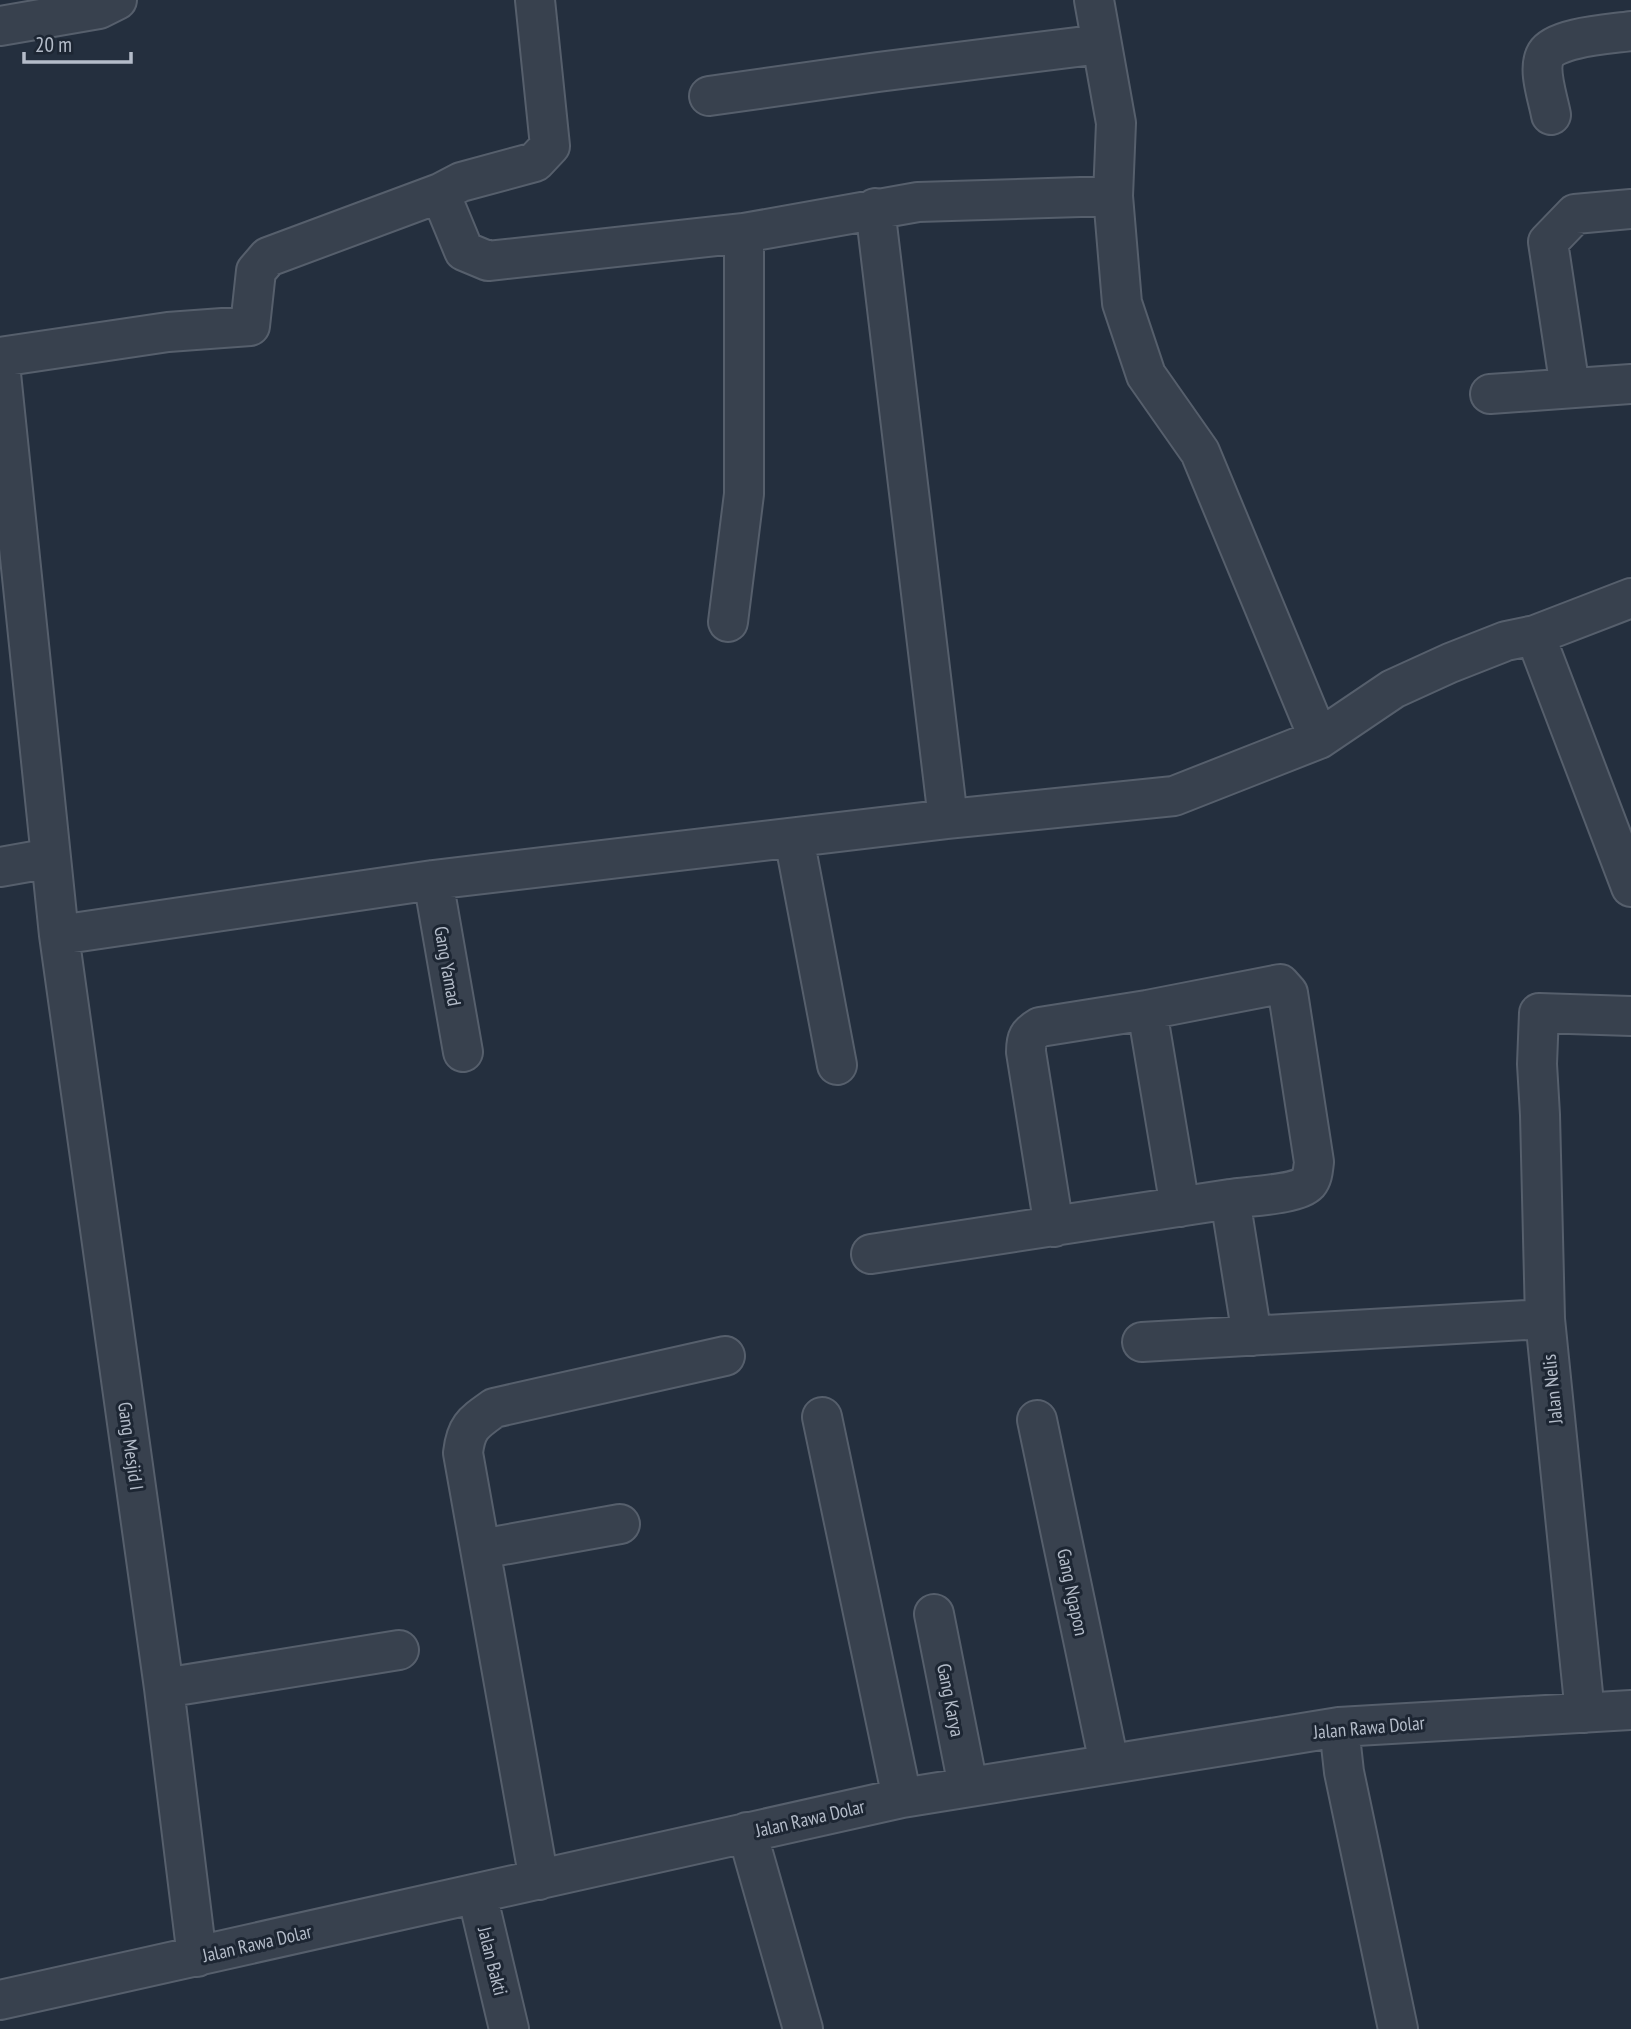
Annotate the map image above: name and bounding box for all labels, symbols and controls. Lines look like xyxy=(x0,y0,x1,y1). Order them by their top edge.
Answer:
scale bar xyxy=(24,21,131,65)
text: 20 m xyxy=(35,31,72,58)
street label: Gang Yamad xyxy=(429,924,467,1008)
street label: Jalan Nelis xyxy=(1536,1353,1568,1426)
street label: Gang Mesjid I xyxy=(113,1400,149,1492)
street label: Gang Ngapon xyxy=(1052,1546,1094,1638)
street label: Gang Karya xyxy=(932,1661,970,1739)
street label: Jalan Rawa Dolar xyxy=(1311,1710,1426,1744)
street label: Jalan Rawa Dolar xyxy=(752,1794,868,1842)
street label: Jalan Rawa Dolar xyxy=(199,1919,315,1967)
street label: Jalan Bakti xyxy=(473,1923,513,1998)

